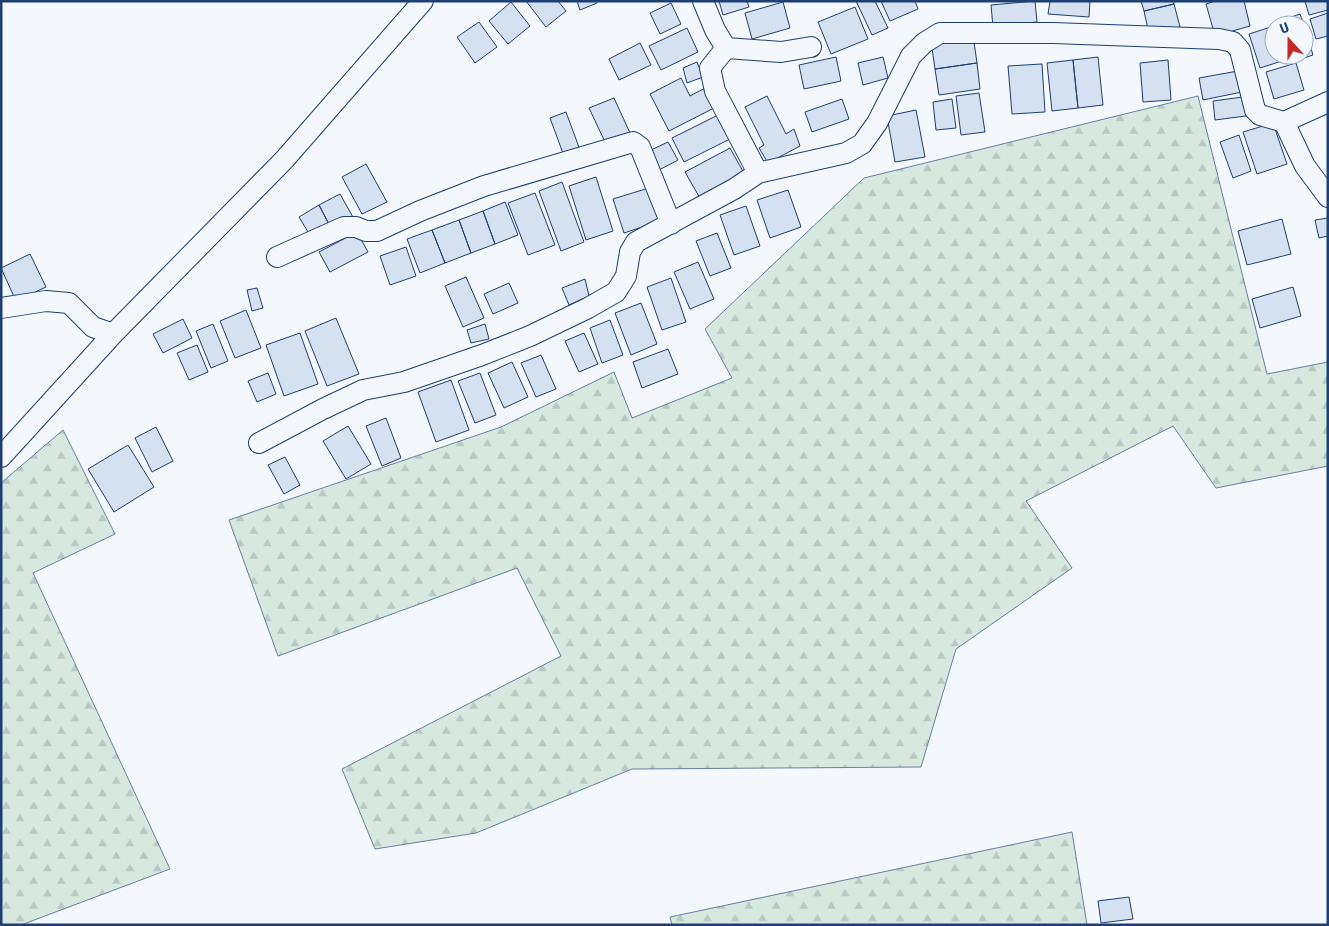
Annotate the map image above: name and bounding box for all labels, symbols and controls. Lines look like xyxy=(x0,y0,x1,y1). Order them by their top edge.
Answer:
north arrow xyxy=(1264,15,1314,65)
text: U xyxy=(1278,19,1291,37)

